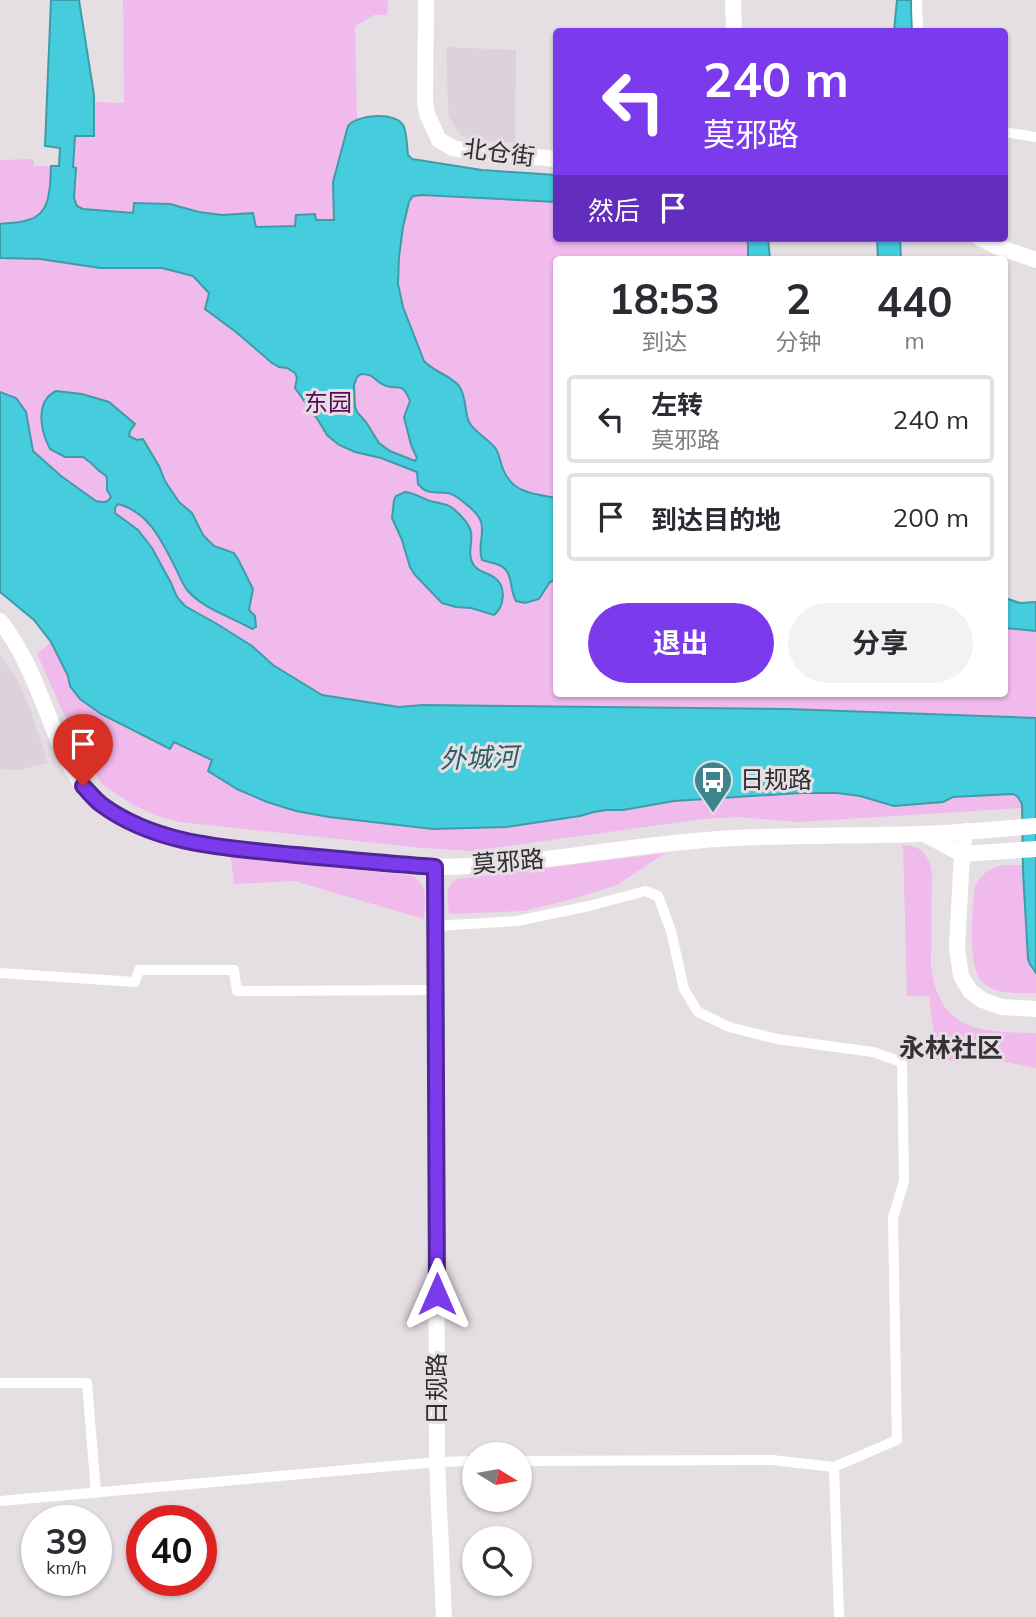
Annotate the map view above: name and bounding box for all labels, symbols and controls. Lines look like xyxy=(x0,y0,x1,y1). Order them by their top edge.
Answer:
text: 240 m xyxy=(703,48,849,109)
icon: left xyxy=(588,56,679,147)
text: 莫邪路 xyxy=(703,114,799,154)
street label: 北仓街 xyxy=(462,133,537,171)
icon: arrive xyxy=(654,189,692,227)
text: 然后 xyxy=(588,194,640,227)
text: 18:53 xyxy=(609,272,720,325)
text: 2 xyxy=(786,272,811,325)
text: 440 xyxy=(877,275,952,328)
text: m xyxy=(905,326,925,355)
text: 到达 xyxy=(641,327,687,356)
text: 分钟 xyxy=(775,327,821,356)
park label: 东园 xyxy=(304,387,352,417)
text: 左转 xyxy=(651,388,703,421)
icon: left xyxy=(592,400,630,438)
text: 240 m xyxy=(893,403,969,436)
text: 莫邪路 xyxy=(651,425,720,454)
icon: arrive xyxy=(592,498,630,536)
text: 200 m xyxy=(893,501,969,534)
text: 到达目的地 xyxy=(651,503,781,536)
button: 退出 xyxy=(588,603,774,683)
button: 分享 xyxy=(788,603,973,683)
pin xyxy=(53,714,113,786)
icon: arrive xyxy=(64,725,102,763)
water label: 外城河 xyxy=(439,739,524,775)
bus stop icon: 日规路 xyxy=(692,759,734,814)
place label: 日规路 xyxy=(740,764,812,794)
street label: 莫邪路 xyxy=(471,843,545,879)
district label: 永林社区 xyxy=(899,1031,1003,1064)
position arrow xyxy=(400,1257,474,1331)
street label: 日规路 xyxy=(421,1353,451,1425)
north arrow xyxy=(462,1442,532,1512)
map controls xyxy=(462,1442,532,1596)
speed limit sign: 40 xyxy=(126,1505,217,1596)
text: 39 xyxy=(45,1519,88,1563)
button: search xyxy=(462,1526,532,1596)
text: km/h xyxy=(46,1556,87,1579)

